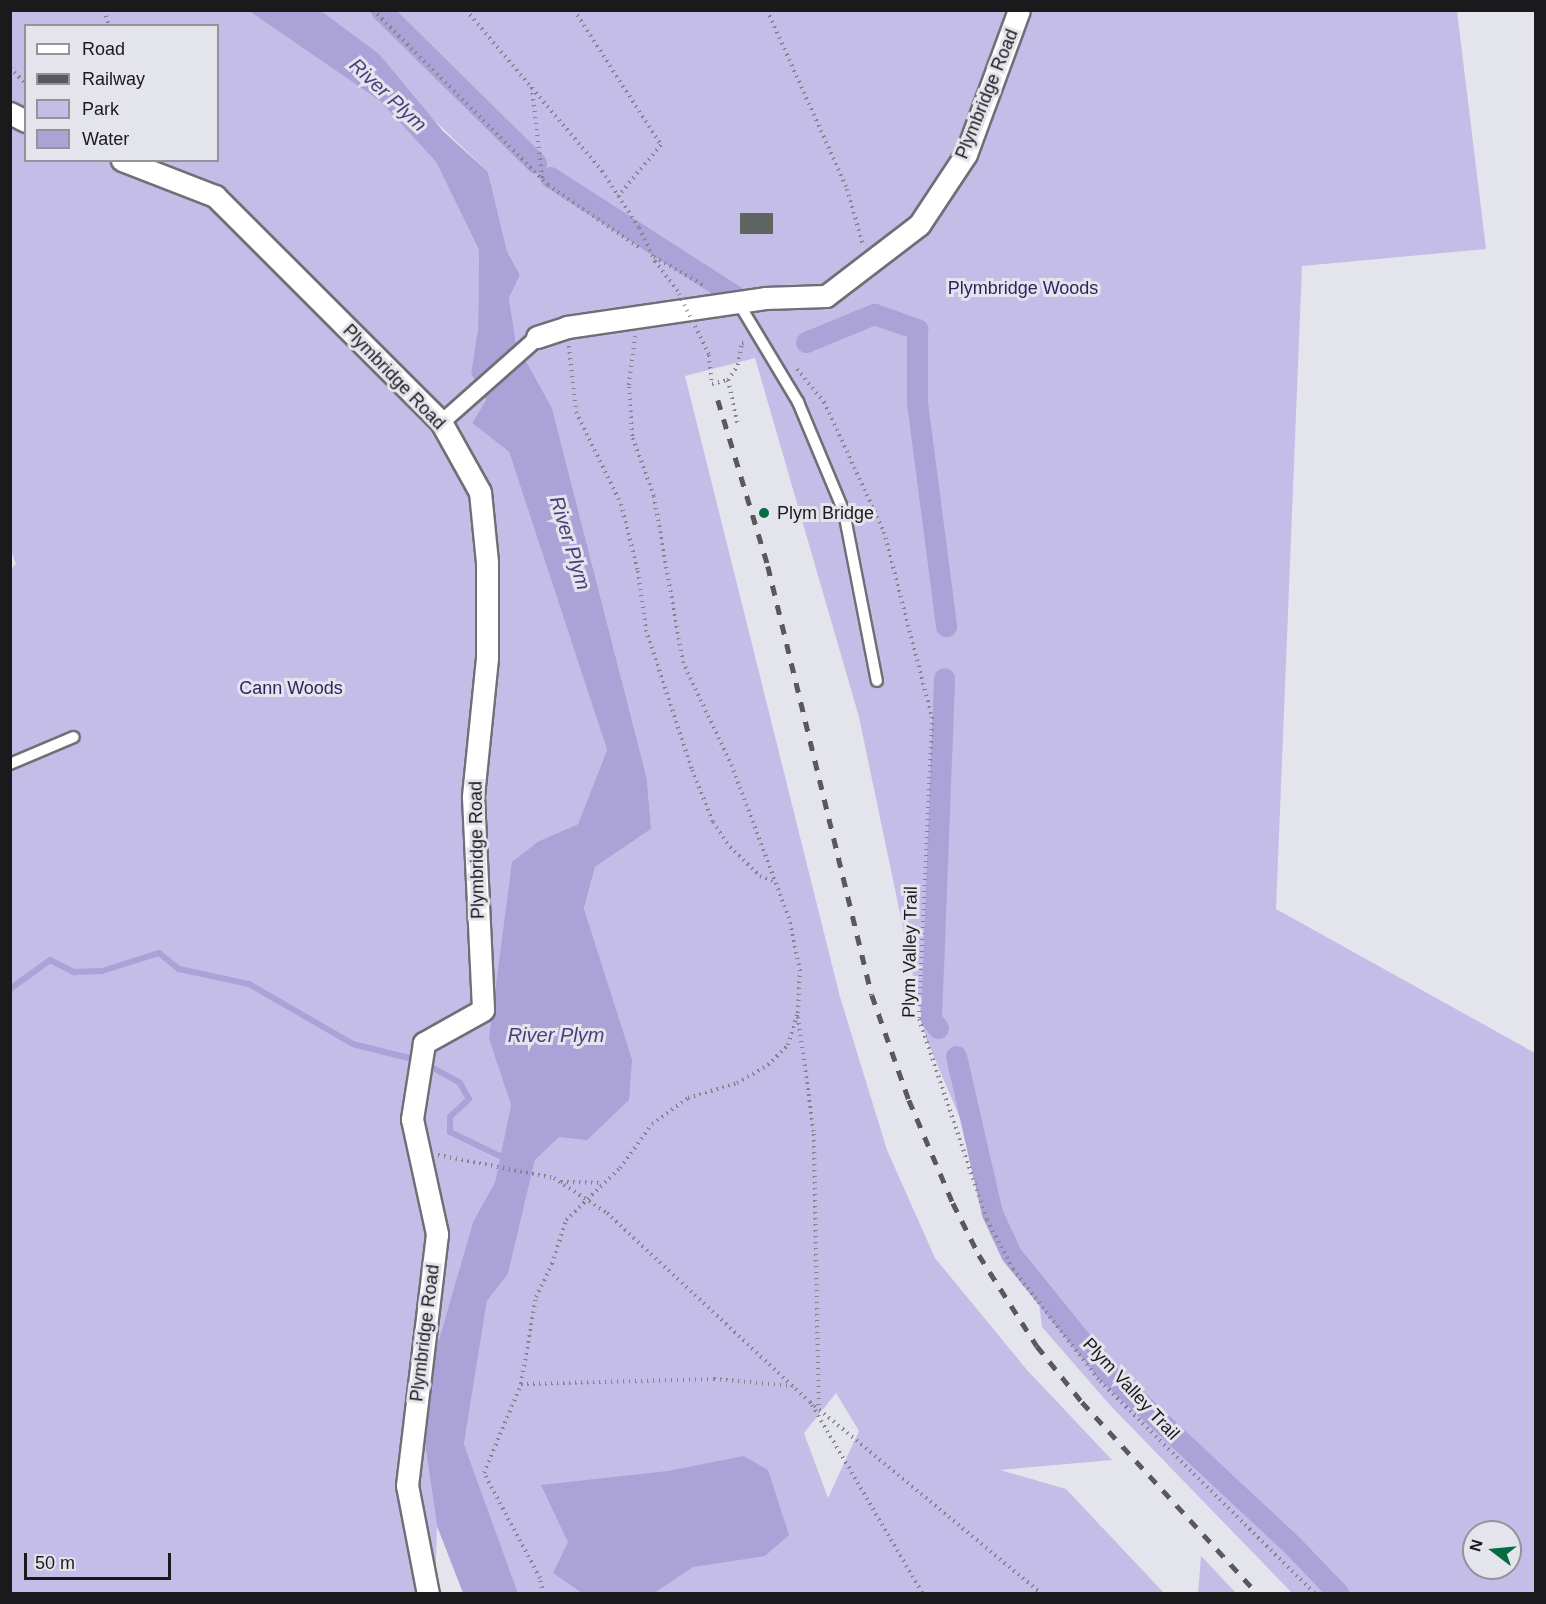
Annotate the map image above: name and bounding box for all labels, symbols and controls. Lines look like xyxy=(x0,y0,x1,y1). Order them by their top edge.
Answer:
legend xyxy=(24,24,219,162)
street label: Plymbridge Road xyxy=(951,26,1023,162)
text: Road xyxy=(82,39,125,59)
water label: River Plym xyxy=(344,53,432,137)
text: Railway xyxy=(82,69,145,89)
text: Park xyxy=(82,99,119,119)
text: Water xyxy=(82,129,129,149)
park label: Plymbridge Woods xyxy=(948,277,1098,299)
street label: Plymbridge Road xyxy=(338,320,450,434)
water label: River Plym xyxy=(544,493,596,593)
place label: Plym Bridge xyxy=(777,502,874,524)
marker: Plym Bridge xyxy=(755,504,773,522)
park label: Cann Woods xyxy=(239,677,343,699)
street label: Plymbridge Road xyxy=(465,781,489,919)
street label: Plym Valley Trail xyxy=(898,886,922,1018)
water label: River Plym xyxy=(508,1023,604,1047)
street label: Plymbridge Road xyxy=(406,1263,444,1403)
street label: Plym Valley Trail xyxy=(1078,1333,1184,1445)
north arrow xyxy=(1462,1520,1522,1580)
text: N xyxy=(1466,1538,1486,1553)
scale bar xyxy=(27,1541,174,1579)
text: 50 m xyxy=(35,1553,75,1573)

